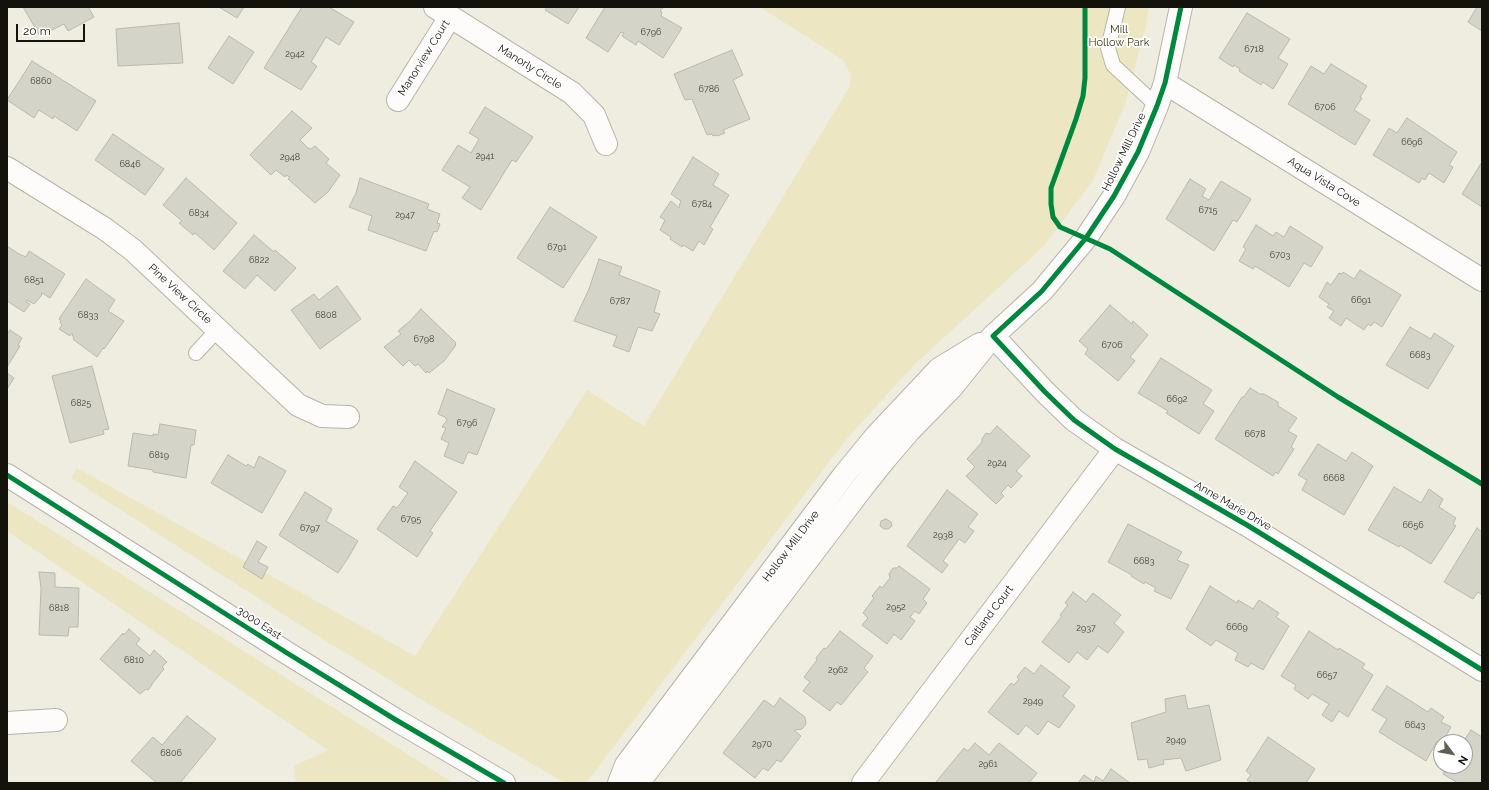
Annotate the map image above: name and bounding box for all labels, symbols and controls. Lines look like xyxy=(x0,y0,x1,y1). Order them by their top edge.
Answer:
scale bar xyxy=(18,16,87,42)
street label: Manorview Court xyxy=(395,18,453,98)
park label: Mill Hollow Park xyxy=(1088,23,1150,49)
text: 20 m xyxy=(23,24,51,38)
house number: 6796 xyxy=(641,27,661,37)
street label: Manorly Circle xyxy=(496,42,564,92)
house number: 6718 xyxy=(1244,44,1264,54)
house number: 2942 xyxy=(285,49,305,59)
house number: 6860 xyxy=(30,76,52,86)
house number: 6786 xyxy=(698,84,720,94)
house number: 6706 xyxy=(1314,102,1336,112)
street label: Hollow Mill Drive xyxy=(1099,111,1149,193)
house number: 6696 xyxy=(1401,137,1423,147)
house number: 2941 xyxy=(476,151,494,161)
house number: 2948 xyxy=(280,152,300,162)
street label: Aqua Vista Cove xyxy=(1285,154,1363,210)
house number: 6846 xyxy=(119,159,141,169)
house number: 6784 xyxy=(692,199,712,209)
house number: 6715 xyxy=(1199,205,1217,215)
house number: 6834 xyxy=(189,208,209,218)
house number: 2947 xyxy=(395,210,415,220)
house number: 6791 xyxy=(547,242,567,252)
house number: 6703 xyxy=(1270,250,1290,260)
house number: 6822 xyxy=(249,255,269,265)
street label: Pine View Circle xyxy=(146,261,214,327)
house number: 6851 xyxy=(24,275,44,285)
house number: 6691 xyxy=(1351,295,1371,305)
house number: 6787 xyxy=(610,296,630,306)
house number: 6833 xyxy=(78,310,98,320)
house number: 6808 xyxy=(315,310,337,320)
house number: 6798 xyxy=(414,334,434,344)
house number: 6706 xyxy=(1101,340,1123,350)
house number: 6683 xyxy=(1410,350,1430,360)
house number: 6692 xyxy=(1167,394,1187,404)
house number: 6825 xyxy=(71,398,91,408)
house number: 6796 xyxy=(457,418,477,428)
house number: 6678 xyxy=(1244,429,1266,439)
house number: 6819 xyxy=(149,450,169,460)
house number: 2924 xyxy=(987,458,1007,468)
house number: 6668 xyxy=(1323,473,1345,483)
street label: Anne Marie Drive xyxy=(1192,479,1274,533)
street label: Hollow Mill Drive xyxy=(760,508,822,584)
house number: 6795 xyxy=(401,514,421,524)
house number: 6656 xyxy=(1402,520,1424,530)
house number: 6797 xyxy=(300,523,320,533)
house number: 2938 xyxy=(933,530,953,540)
house number: 6683 xyxy=(1134,556,1154,566)
street label: Caitland Court xyxy=(962,583,1016,649)
house number: 2952 xyxy=(886,602,906,612)
house number: 6818 xyxy=(49,603,69,613)
street label: 3000 East xyxy=(234,604,284,642)
house number: 6669 xyxy=(1226,622,1248,632)
house number: 2937 xyxy=(1076,623,1096,633)
house number: 6810 xyxy=(124,655,144,665)
house number: 2962 xyxy=(828,665,848,675)
house number: 6657 xyxy=(1317,670,1337,680)
house number: 2949 xyxy=(1023,696,1043,706)
house number: 6643 xyxy=(1405,720,1425,730)
north arrow xyxy=(1433,734,1473,774)
house number: 2949 xyxy=(1166,735,1186,745)
house number: 2970 xyxy=(752,739,772,749)
house number: 6806 xyxy=(160,748,182,758)
text: N xyxy=(1455,753,1470,767)
house number: 2961 xyxy=(978,759,998,769)

